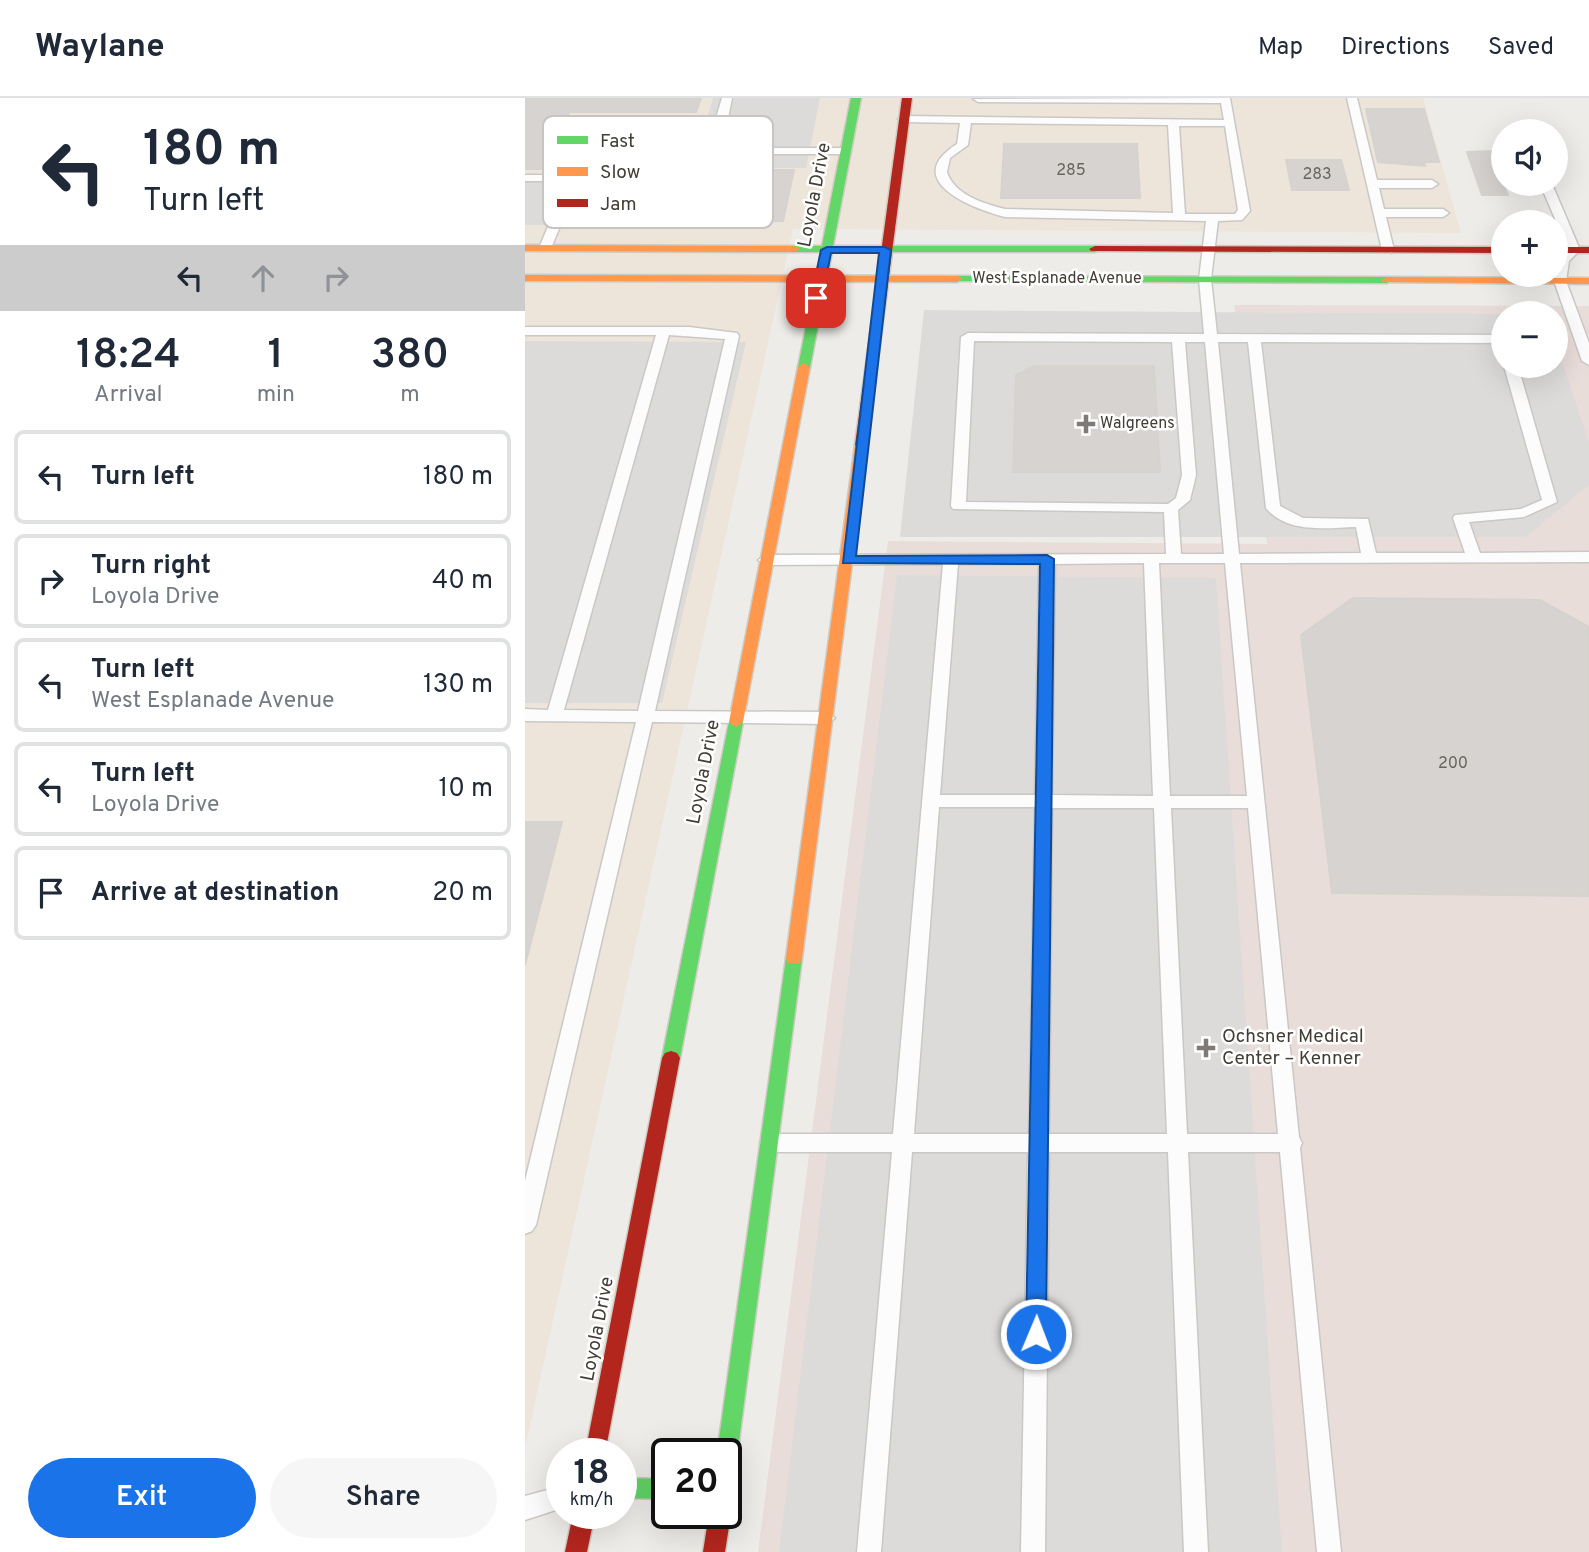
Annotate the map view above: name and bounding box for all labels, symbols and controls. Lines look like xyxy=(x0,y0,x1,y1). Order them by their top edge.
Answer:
text: Waylane xyxy=(35,27,165,69)
text: Map xyxy=(1258,33,1303,63)
text: Directions xyxy=(1341,33,1450,63)
text: Saved xyxy=(1488,33,1554,63)
legend xyxy=(543,116,773,228)
map controls xyxy=(1491,119,1568,378)
button: sound xyxy=(1491,119,1568,196)
text: 180 m xyxy=(143,121,280,183)
icon: left xyxy=(28,126,119,217)
text: Fast xyxy=(600,130,635,154)
street label: Loyola Drive xyxy=(793,141,837,249)
text: Slow xyxy=(600,161,640,185)
house number: 285 xyxy=(1056,161,1086,181)
house number: 283 xyxy=(1302,165,1332,185)
text: Turn left xyxy=(143,182,264,222)
text: Jam xyxy=(600,193,637,217)
button: + xyxy=(1491,210,1568,287)
icon: left xyxy=(171,259,209,297)
icon: ahead xyxy=(244,259,282,297)
icon: right xyxy=(317,259,355,297)
pin xyxy=(786,268,846,328)
street label: West Esplanade Avenue xyxy=(972,269,1142,289)
icon: arrive xyxy=(797,279,835,317)
button: − xyxy=(1491,301,1568,378)
text: 18:24 xyxy=(76,330,181,383)
text: 1 xyxy=(268,330,284,383)
text: 380 xyxy=(371,330,449,383)
text: Arrival xyxy=(94,381,163,410)
text: min xyxy=(257,381,295,410)
text: m xyxy=(400,381,420,410)
place label: Walgreens xyxy=(1100,414,1175,434)
marker: Walgreens xyxy=(1078,416,1094,432)
icon: left xyxy=(32,458,70,496)
text: Turn left xyxy=(91,461,195,494)
text: 180 m xyxy=(423,461,493,494)
text: Turn right xyxy=(91,550,211,583)
icon: right xyxy=(32,562,70,600)
text: 40 m xyxy=(432,565,493,598)
text: Loyola Drive xyxy=(91,583,219,612)
text: Turn left xyxy=(91,654,195,687)
icon: left xyxy=(32,666,70,704)
text: 130 m xyxy=(423,669,493,702)
text: West Esplanade Avenue xyxy=(91,687,334,716)
street label: Loyola Drive xyxy=(682,718,726,826)
house number: 200 xyxy=(1438,754,1468,774)
text: Turn left xyxy=(91,758,195,791)
icon: left xyxy=(32,770,70,808)
text: 10 m xyxy=(438,773,493,806)
text: Loyola Drive xyxy=(91,791,219,820)
icon: arrive xyxy=(32,874,70,912)
text: Arrive at destination xyxy=(91,877,339,910)
text: 20 m xyxy=(432,877,493,910)
place label: Ochsner Medical Center – Kenner xyxy=(1222,1025,1364,1071)
marker: Ochsner Medical Center – Kenner xyxy=(1196,1038,1216,1058)
street label: Loyola Drive xyxy=(576,1275,620,1383)
position arrow xyxy=(999,1297,1073,1371)
speed limit sign: 20 xyxy=(651,1438,742,1529)
text: 18 xyxy=(573,1452,610,1496)
button: Exit xyxy=(28,1458,256,1538)
button: Share xyxy=(270,1458,497,1538)
text: km/h xyxy=(570,1489,613,1512)

